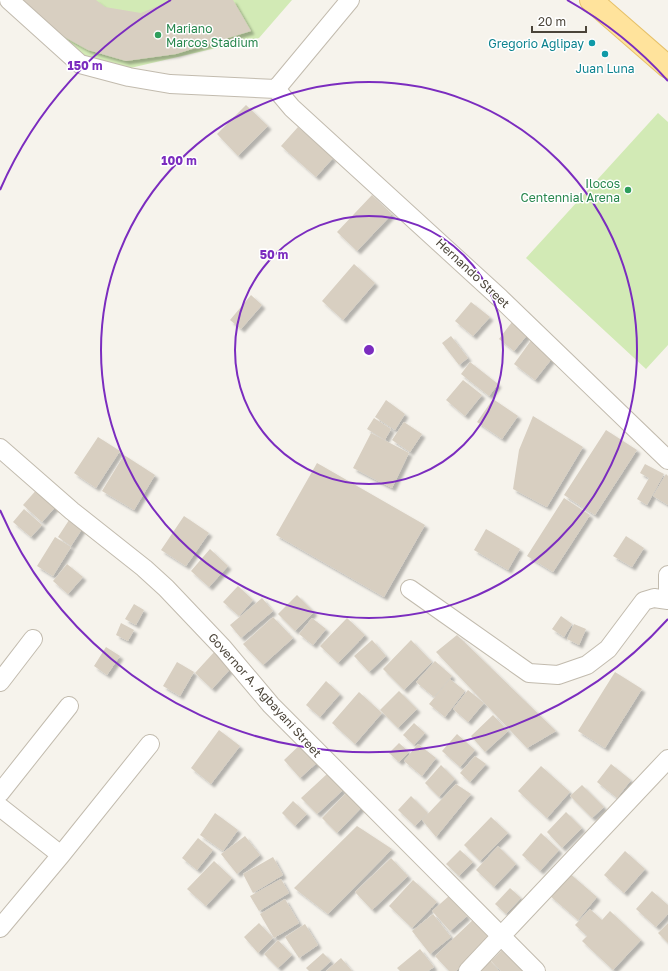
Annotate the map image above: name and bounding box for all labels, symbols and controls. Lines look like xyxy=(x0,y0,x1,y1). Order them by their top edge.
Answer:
scale bar xyxy=(532,8,586,34)
text: 20 m xyxy=(538,14,566,29)
place label: Mariano Marcos Stadium xyxy=(166,21,258,50)
marker: Mariano Marcos Stadium xyxy=(153,30,163,40)
place label: Gregorio Aglipay xyxy=(488,36,584,51)
marker: Gregorio Aglipay xyxy=(587,38,597,48)
marker: Juan Luna xyxy=(600,49,610,59)
text: 150 m xyxy=(68,58,102,73)
place label: Juan Luna xyxy=(575,61,635,76)
text: 100 m xyxy=(161,153,197,168)
place label: Ilocos Centennial Arena xyxy=(521,176,620,205)
marker: Ilocos Centennial Arena xyxy=(623,185,633,195)
street label: Hernando Street xyxy=(433,235,513,311)
text: 50 m xyxy=(260,247,288,262)
centre of rings xyxy=(362,343,376,357)
street label: Governor A. Agbayani Street xyxy=(205,630,325,760)

